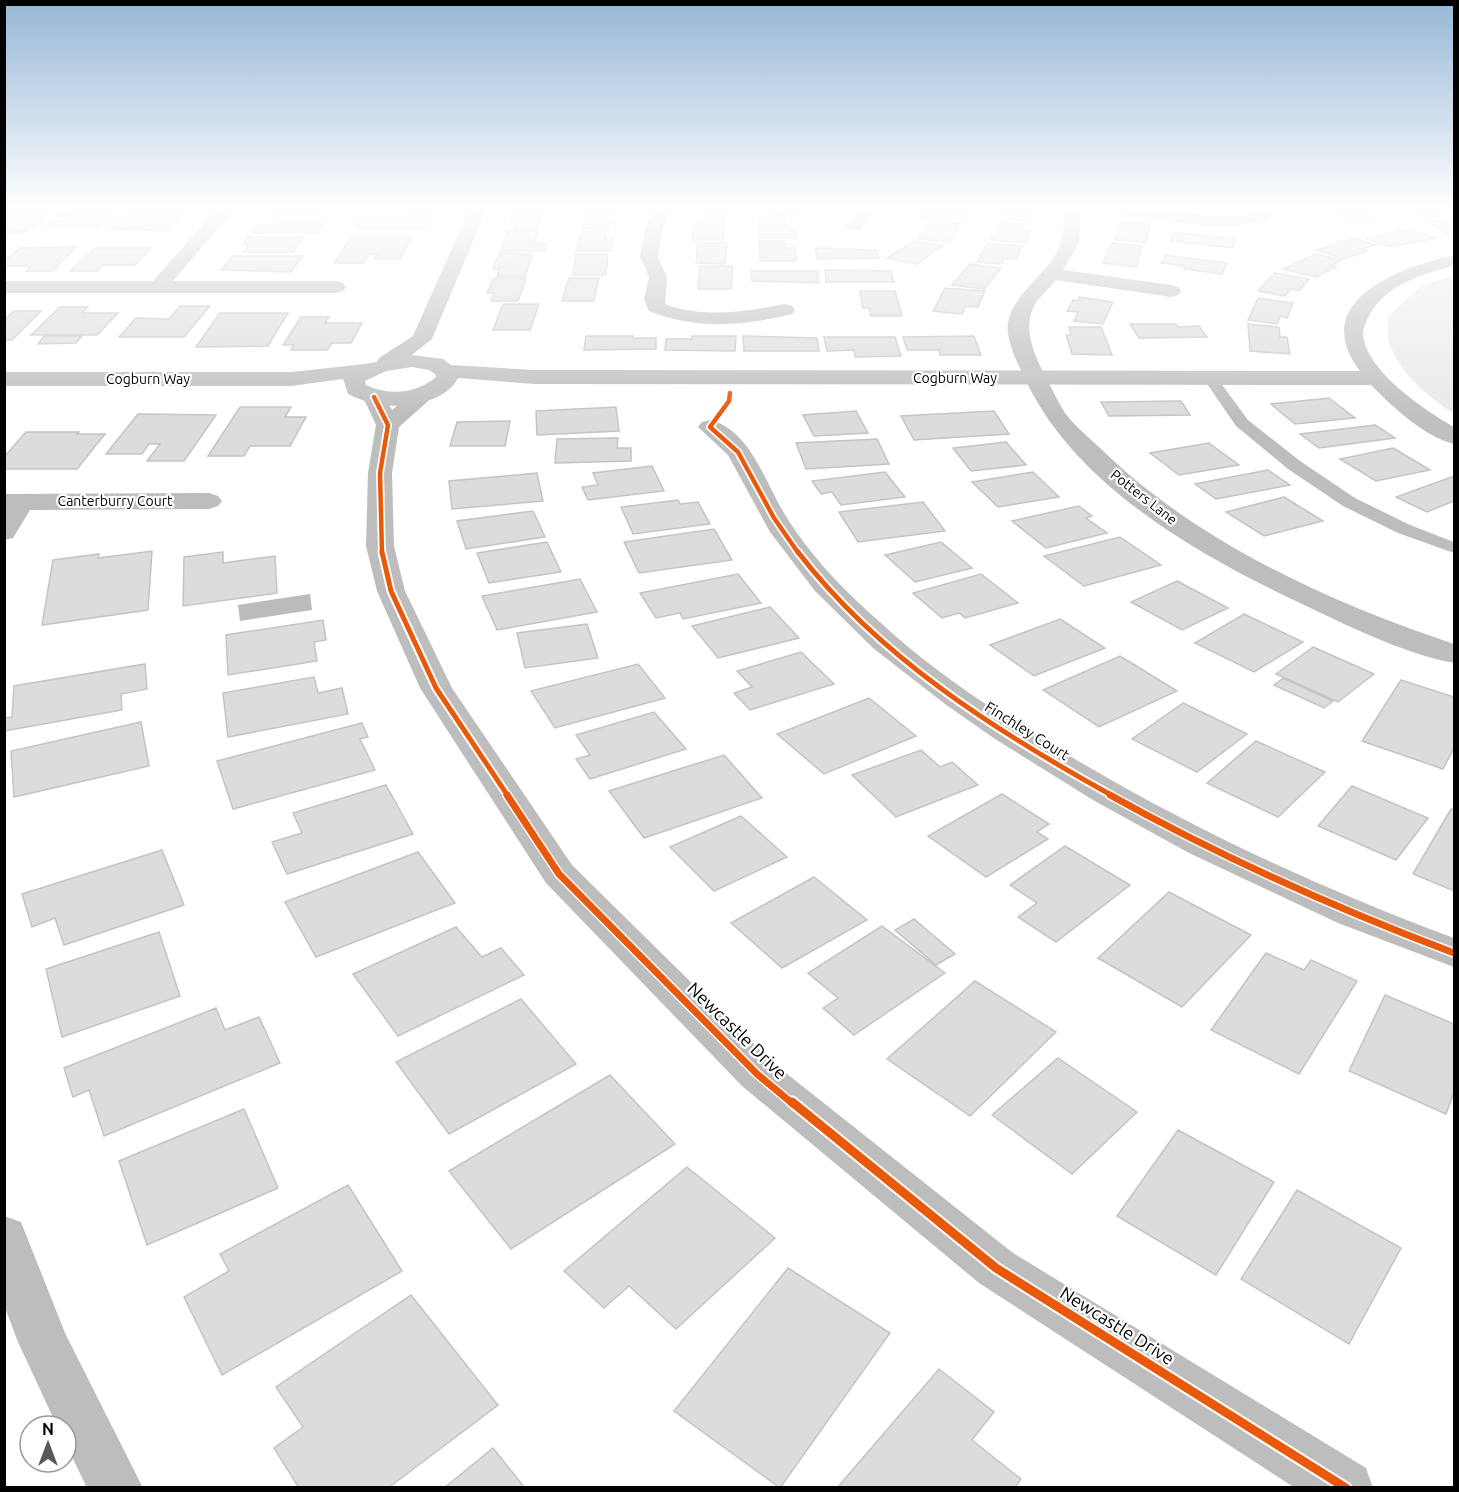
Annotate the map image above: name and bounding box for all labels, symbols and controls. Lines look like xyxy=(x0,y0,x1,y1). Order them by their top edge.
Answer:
street label: Cogburn Way xyxy=(913,370,997,386)
street label: Cogburn Way xyxy=(106,371,190,387)
street label: Potters Lane xyxy=(1108,466,1180,528)
street label: Canterburry Court xyxy=(58,493,173,509)
street label: Finchley Court xyxy=(982,698,1073,763)
street label: Newcastle Drive xyxy=(684,978,792,1083)
street label: Newcastle Drive xyxy=(1057,1282,1178,1368)
north arrow xyxy=(18,1414,78,1474)
text: N xyxy=(42,1420,54,1438)

